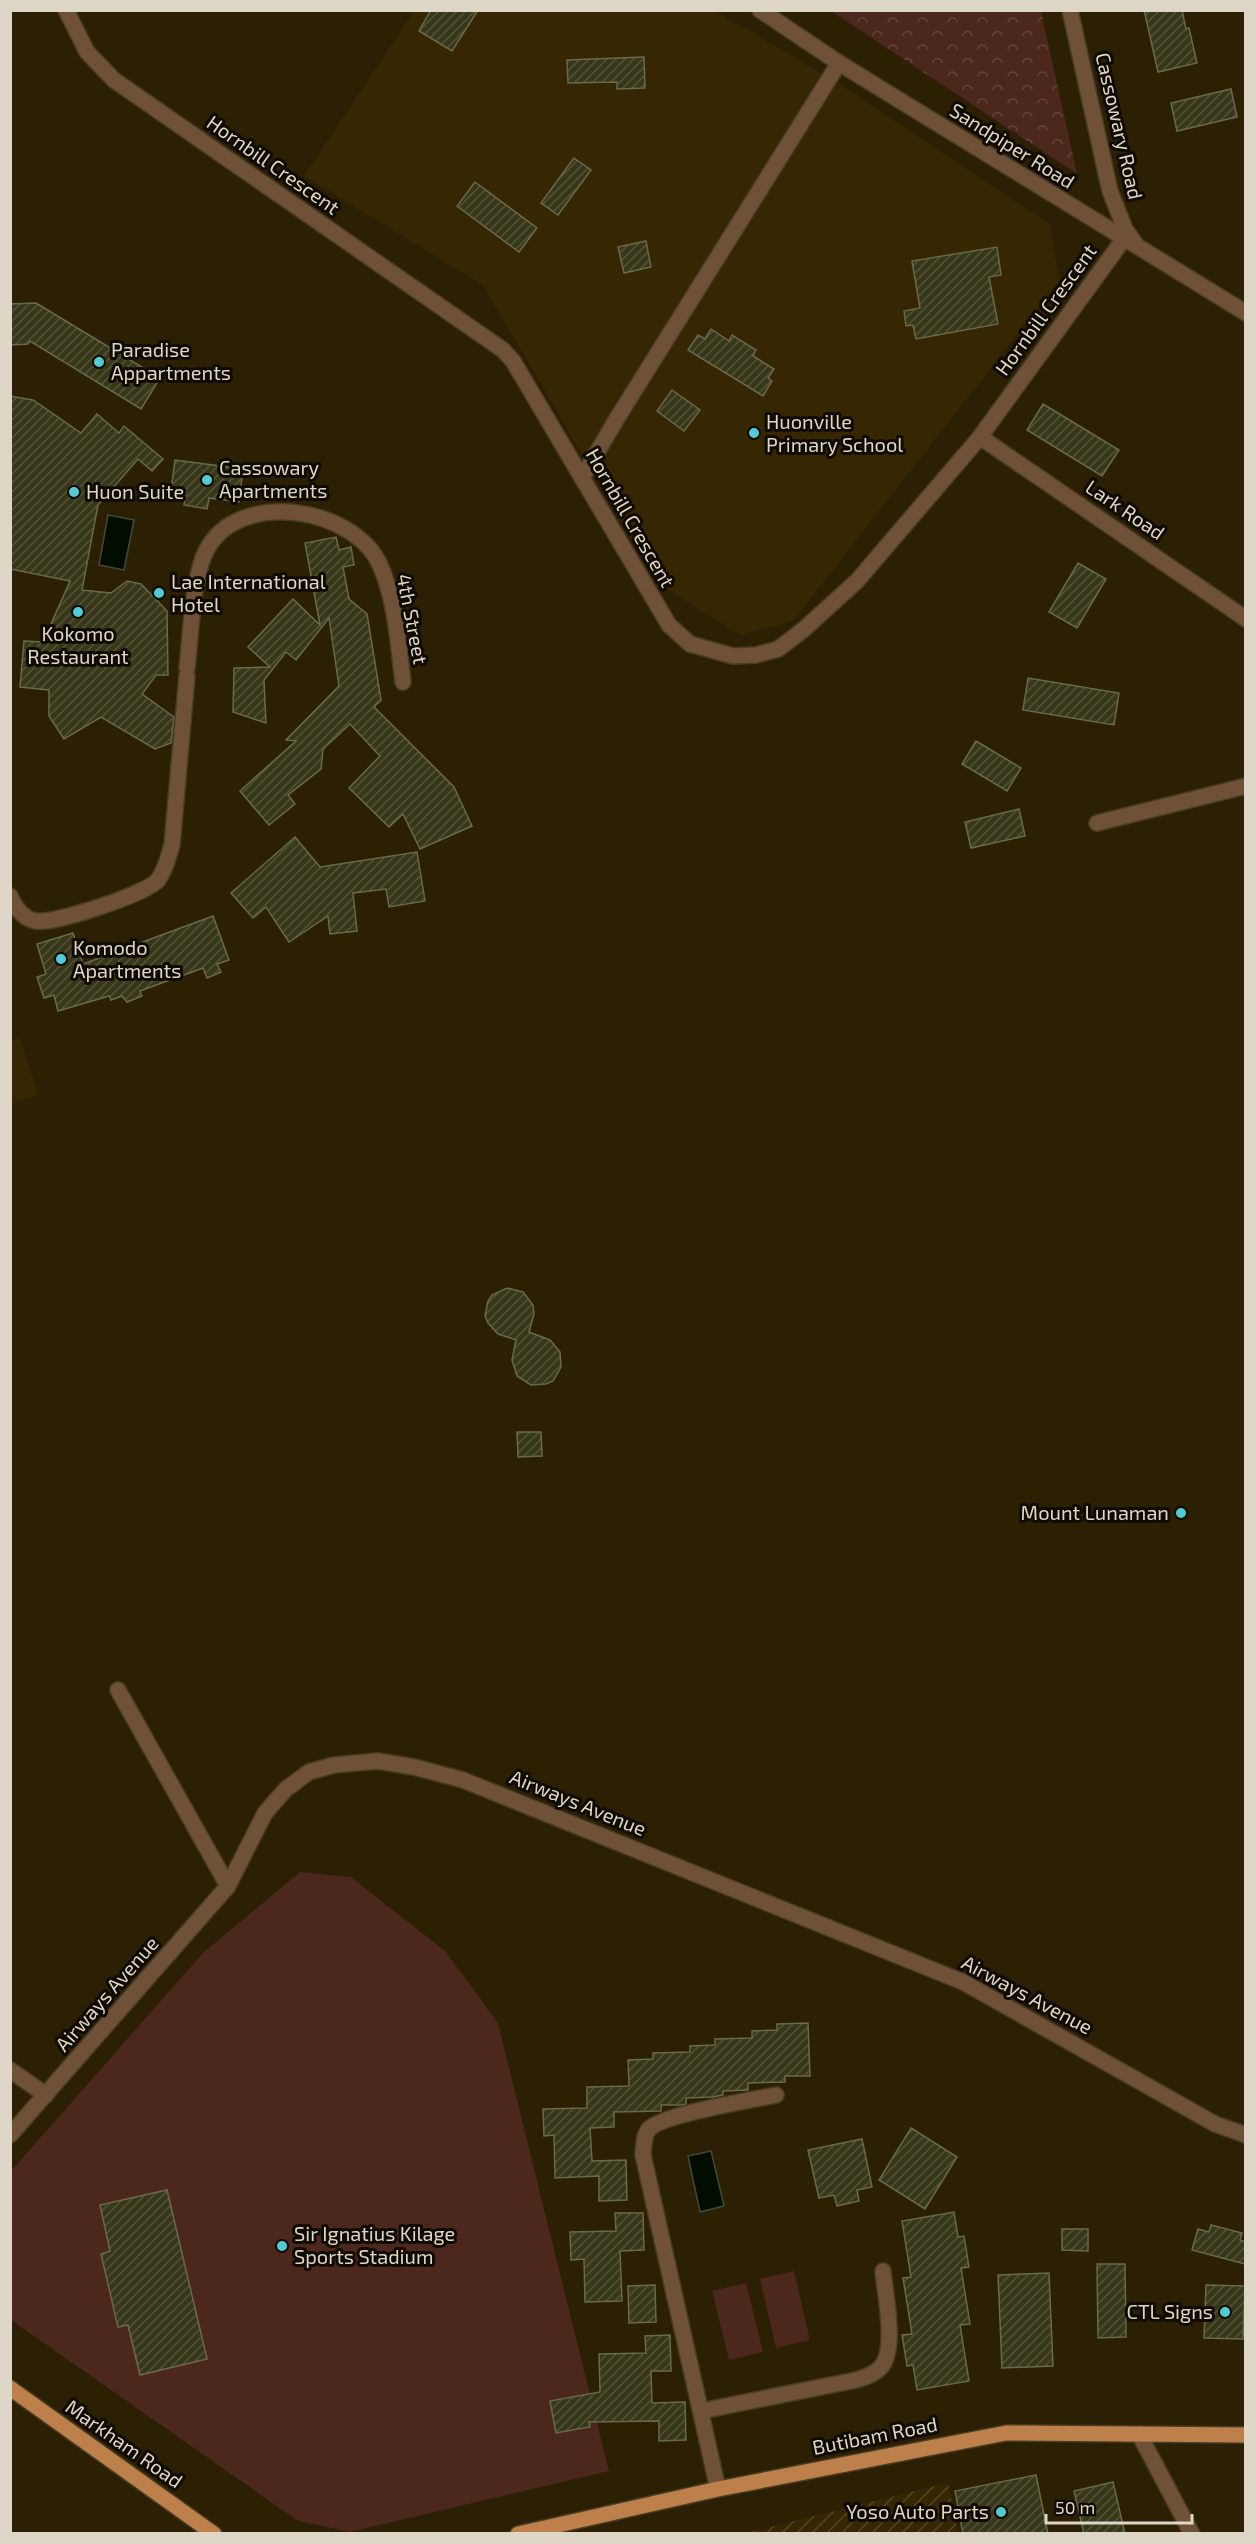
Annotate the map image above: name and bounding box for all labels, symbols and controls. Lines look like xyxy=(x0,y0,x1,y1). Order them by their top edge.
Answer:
street label: Cassowary Road xyxy=(1091,50,1149,202)
street label: Sandpiper Road xyxy=(946,97,1079,193)
street label: Hornbill Crescent xyxy=(203,110,345,219)
street label: Hornbill Crescent xyxy=(990,239,1101,380)
place label: Paradise Appartments xyxy=(111,337,231,384)
marker: Paradise Appartments xyxy=(92,355,106,369)
place label: Huonville Primary School xyxy=(766,409,903,456)
marker: Huonville Primary School xyxy=(747,426,761,440)
street label: Hornbill Crescent xyxy=(581,444,680,591)
place label: Cassowary Apartments xyxy=(219,455,327,502)
marker: Cassowary Apartments xyxy=(200,473,214,487)
street label: Lark Road xyxy=(1082,474,1169,544)
place label: Huon Suite xyxy=(86,479,184,503)
marker: Huon Suite xyxy=(67,485,81,499)
place label: Lae International Hotel xyxy=(171,569,326,616)
street label: 4th Street xyxy=(392,572,434,666)
marker: Lae International Hotel xyxy=(152,586,166,600)
marker: Kokomo Restaurant xyxy=(71,605,85,619)
place label: Kokomo Restaurant xyxy=(27,621,129,668)
place label: Komodo Apartments xyxy=(73,935,181,982)
marker: Komodo Apartments xyxy=(54,952,68,966)
place label: Mount Lunaman xyxy=(1021,1500,1169,1524)
marker: Mount Lunaman xyxy=(1174,1506,1188,1520)
street label: Airways Avenue xyxy=(507,1764,650,1840)
street label: Airways Avenue xyxy=(50,1931,163,2056)
street label: Airways Avenue xyxy=(958,1950,1097,2039)
place label: Sir Ignatius Kilage Sports Stadium xyxy=(294,2221,455,2268)
marker: Sir Ignatius Kilage Sports Stadium xyxy=(275,2239,289,2253)
place label: CTL Signs xyxy=(1127,2299,1213,2323)
marker: CTL Signs xyxy=(1218,2305,1232,2319)
street label: Markham Road xyxy=(61,2394,188,2492)
street label: Butibam Road xyxy=(810,2411,939,2459)
scale bar xyxy=(1046,2487,1192,2525)
text: 50 m xyxy=(1055,2496,1095,2518)
place label: Yoso Auto Parts xyxy=(846,2499,989,2523)
marker: Yoso Auto Parts xyxy=(994,2505,1008,2519)

